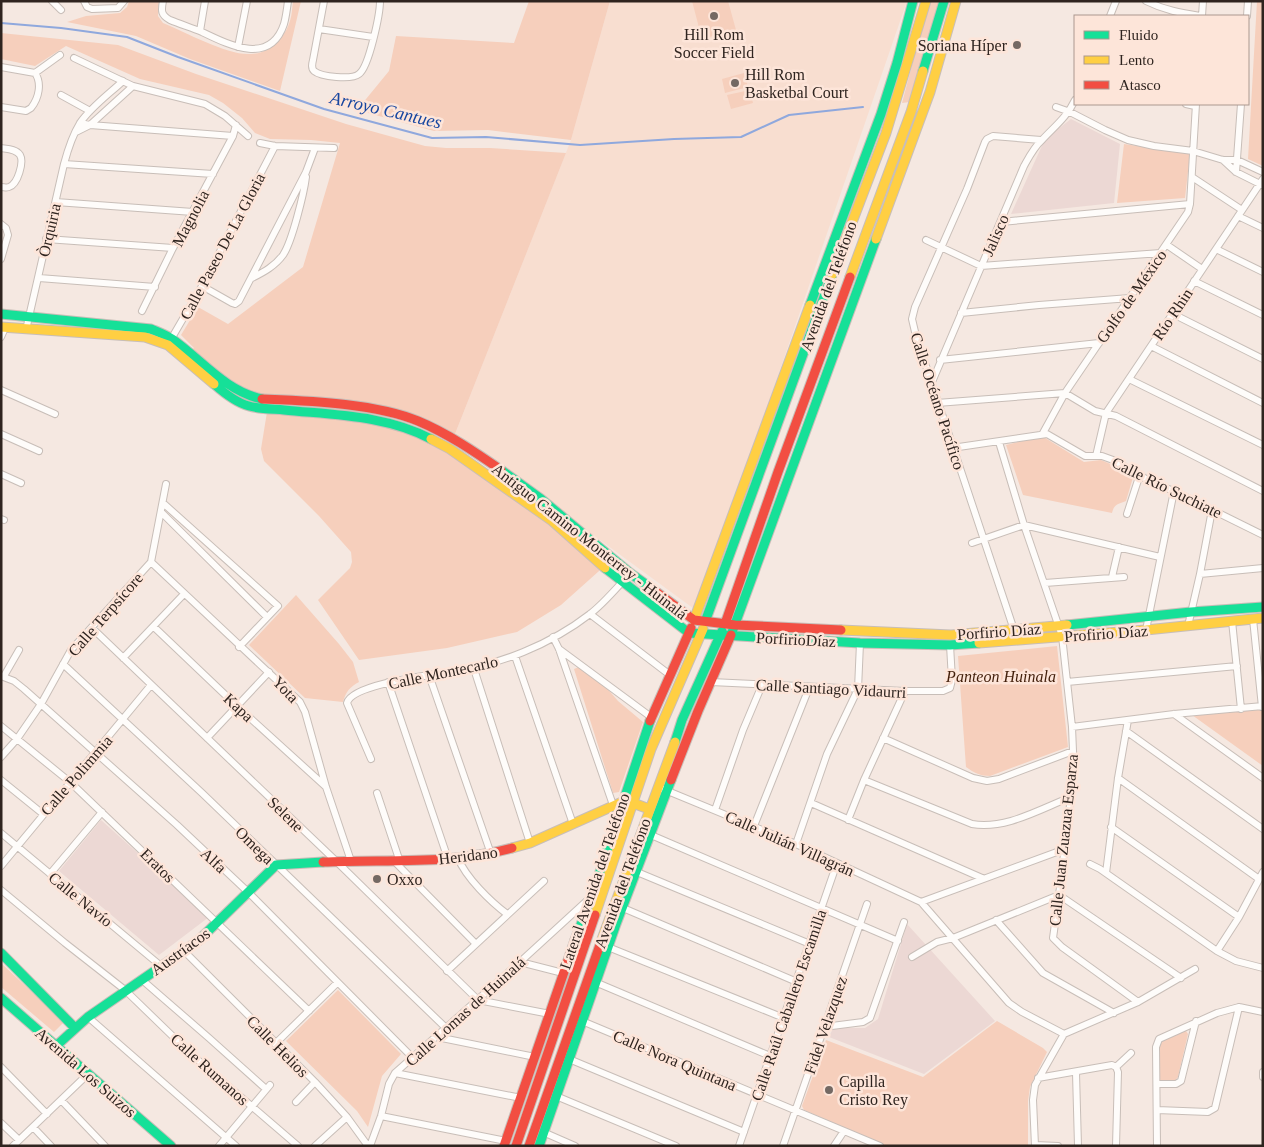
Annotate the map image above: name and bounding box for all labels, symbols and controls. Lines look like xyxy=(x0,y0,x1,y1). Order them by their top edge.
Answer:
marker: Hill Rom Soccer Field xyxy=(708,10,720,22)
legend xyxy=(1074,15,1249,105)
place label: Hill Rom Soccer Field xyxy=(674,26,754,61)
text: Fluido xyxy=(1119,27,1158,43)
place label: Soriana Híper xyxy=(918,37,1008,55)
marker: Soriana Híper xyxy=(1011,39,1023,51)
text: Lento xyxy=(1119,52,1154,68)
place label: Hill Rom Basketbal Court xyxy=(745,66,849,101)
marker: Hill Rom Basketbal Court xyxy=(729,77,741,89)
text: Atasco xyxy=(1119,77,1161,93)
water label: Arroyo Cantues xyxy=(327,87,444,133)
street label: Calle Paseo De La Gloria xyxy=(177,170,268,322)
street label: Magnolia xyxy=(169,187,213,250)
street label: Òrquiria xyxy=(34,202,65,259)
street label: Jalisco xyxy=(979,212,1012,259)
street label: Avenida del Teléfono xyxy=(797,219,860,353)
street label: Golfo de México xyxy=(1093,247,1170,346)
street label: Río Rhin xyxy=(1149,285,1196,343)
street label: Calle Océano Pacífico xyxy=(907,331,968,472)
street label: Calle Río Suchiate xyxy=(1109,454,1224,521)
street label: Antiguo Camino Monterrey - Huinalá xyxy=(488,460,691,624)
street label: Calle Terpsícore xyxy=(65,569,147,660)
street label: Porfirio Díaz xyxy=(957,620,1042,643)
street label: Profirio Díaz xyxy=(1064,622,1149,645)
street label: PorfirioDíaz xyxy=(756,629,836,650)
street label: Calle Montecarlo xyxy=(387,653,499,692)
park label: Panteon Huinala xyxy=(945,668,1056,685)
street label: Yota xyxy=(269,673,302,706)
street label: Calle Santiago Vidaurri xyxy=(755,676,907,702)
street label: Kapa xyxy=(220,690,257,726)
street label: Calle Polimmia xyxy=(37,732,116,819)
street label: Calle Juan Zuazua Esparza xyxy=(1046,753,1082,927)
street label: Lateral Avenida del Teléfono xyxy=(555,790,633,972)
street label: Selene xyxy=(264,793,307,835)
street label: Calle Julián Villagrán xyxy=(722,807,857,880)
street label: Avenida del Teléfono xyxy=(590,815,654,951)
street label: Omega xyxy=(231,823,277,868)
street label: Heridano xyxy=(437,843,499,868)
street label: Alfa xyxy=(197,844,230,876)
street label: Eratos xyxy=(137,845,178,886)
street label: Calle Navío xyxy=(45,869,116,930)
place label: Oxxo xyxy=(387,871,423,888)
marker: Oxxo xyxy=(371,873,383,885)
street label: Calle Raúl Caballero Escamilla xyxy=(748,907,829,1103)
street label: Austríacos xyxy=(148,924,213,978)
street label: Calle Lomas de Huinalá xyxy=(402,953,529,1070)
street label: Fidel Velazquez xyxy=(801,974,851,1077)
street label: Calle Helios xyxy=(244,1012,312,1080)
street label: Avenida Los Suizos xyxy=(32,1024,139,1121)
street label: Calle Nora Quintana xyxy=(611,1027,739,1094)
street label: Calle Rumanos xyxy=(167,1030,252,1109)
place label: Capilla Cristo Rey xyxy=(839,1073,908,1109)
marker: Capilla Cristo Rey xyxy=(823,1084,835,1096)

